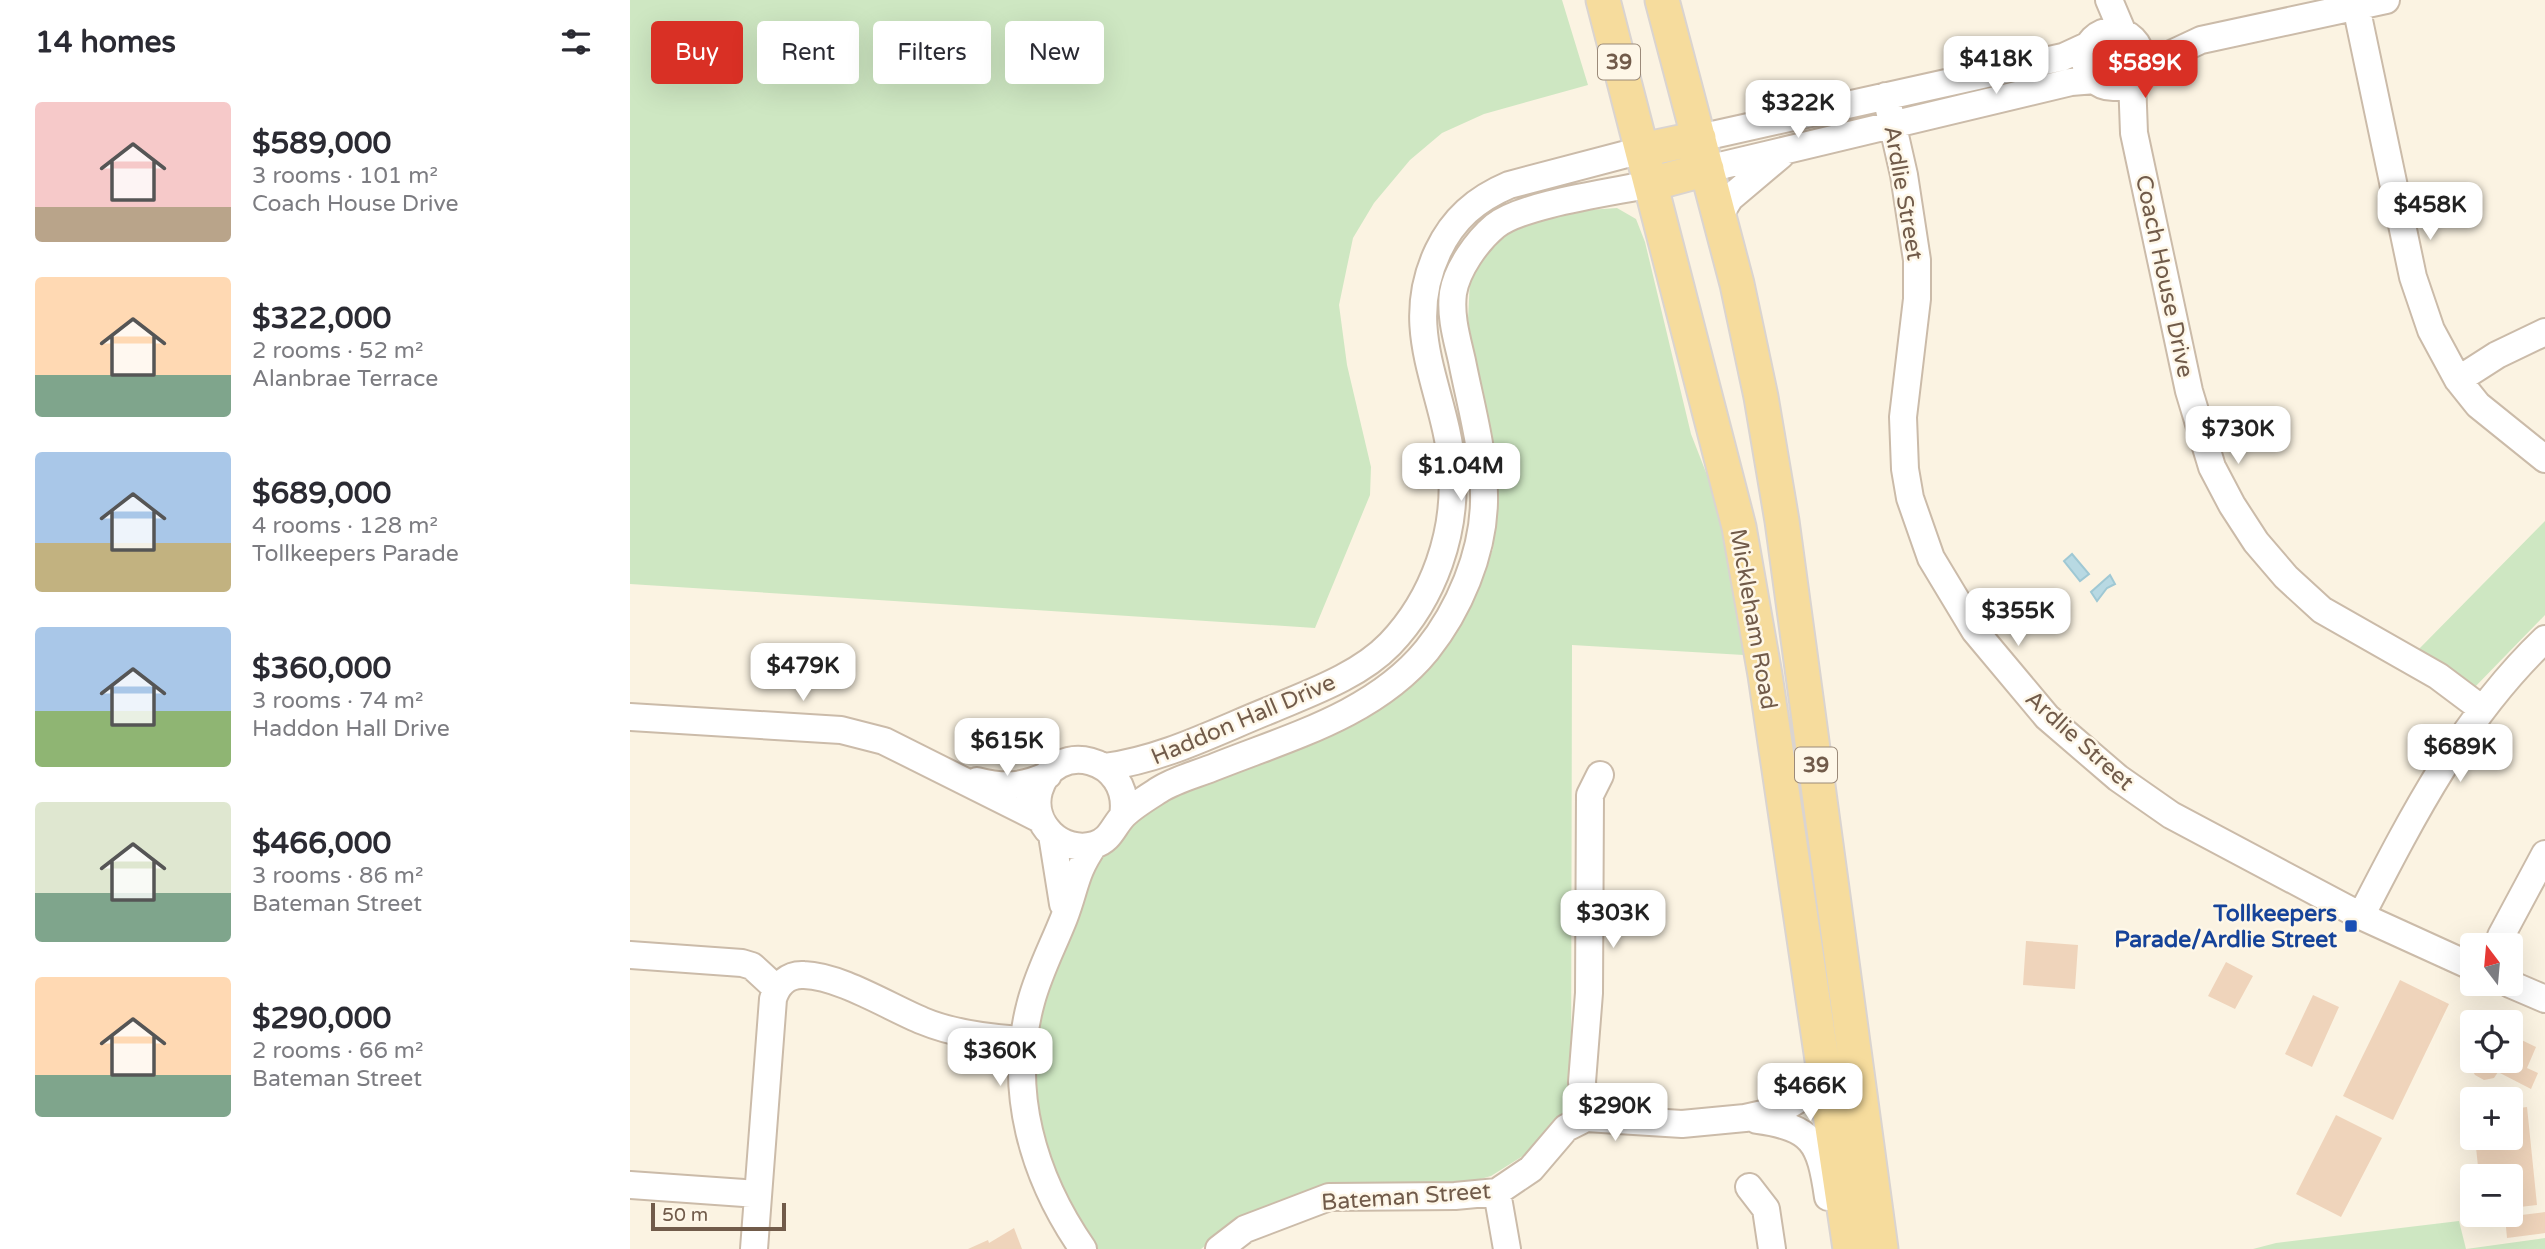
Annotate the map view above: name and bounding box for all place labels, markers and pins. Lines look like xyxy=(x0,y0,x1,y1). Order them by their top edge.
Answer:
pin: $418K xyxy=(1947,36,2045,96)
pin: $589K xyxy=(2096,41,2194,100)
pin: $322K xyxy=(1749,80,1847,140)
pin: $458K xyxy=(2381,182,2479,242)
pin: $730K xyxy=(2189,406,2287,466)
pin: $1.04M xyxy=(1404,444,1518,503)
pin: $355K xyxy=(1969,588,2067,648)
pin: $479K xyxy=(754,644,852,703)
pin: $615K xyxy=(958,718,1056,778)
pin: $689K xyxy=(2411,724,2509,784)
pin: $303K xyxy=(1564,890,1662,950)
place label: Tollkeepers Parade/Ardlie Street xyxy=(2114,900,2337,954)
marker: Tollkeepers Parade/Ardlie Street xyxy=(2343,918,2359,934)
pin: $360K xyxy=(951,1028,1049,1088)
pin: $466K xyxy=(1761,1064,1859,1123)
pin: $290K xyxy=(1566,1084,1664,1143)

